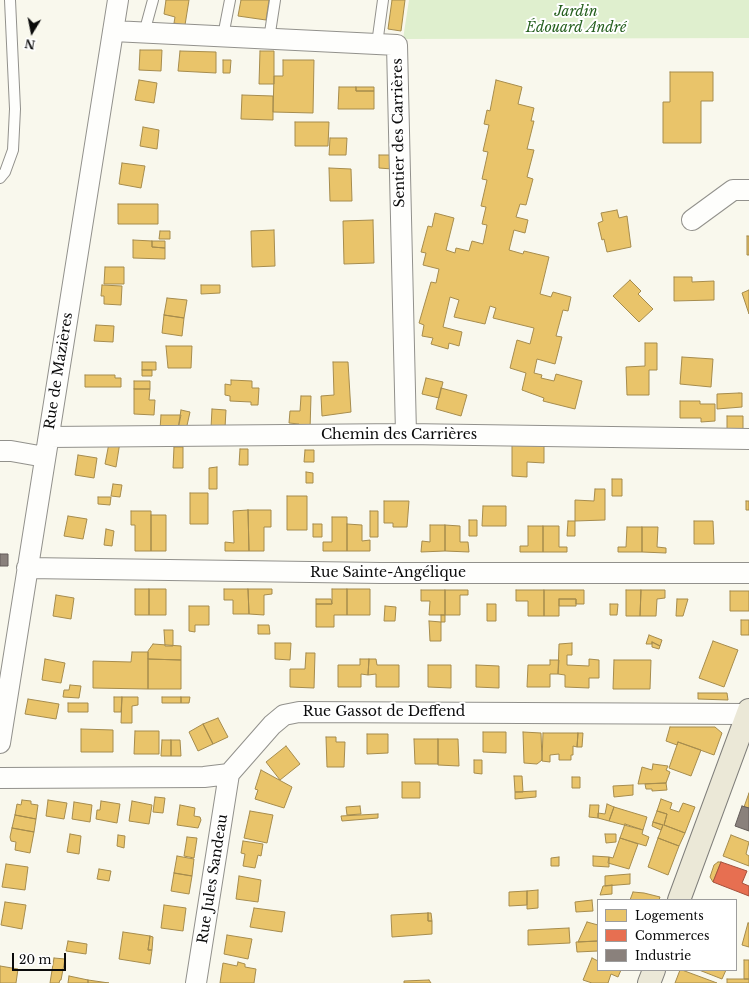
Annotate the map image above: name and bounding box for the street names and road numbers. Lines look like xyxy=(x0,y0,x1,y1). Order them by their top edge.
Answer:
street label: Sentier des Carrières xyxy=(389,58,409,208)
street label: Rue de Mazières xyxy=(41,311,77,431)
street label: Chemin des Carrières xyxy=(321,427,477,443)
street label: Rue Sainte-Angélique xyxy=(310,565,466,581)
street label: Rue Gassot de Deffend xyxy=(303,704,465,720)
street label: Rue Jules Sandeau xyxy=(194,813,232,945)

